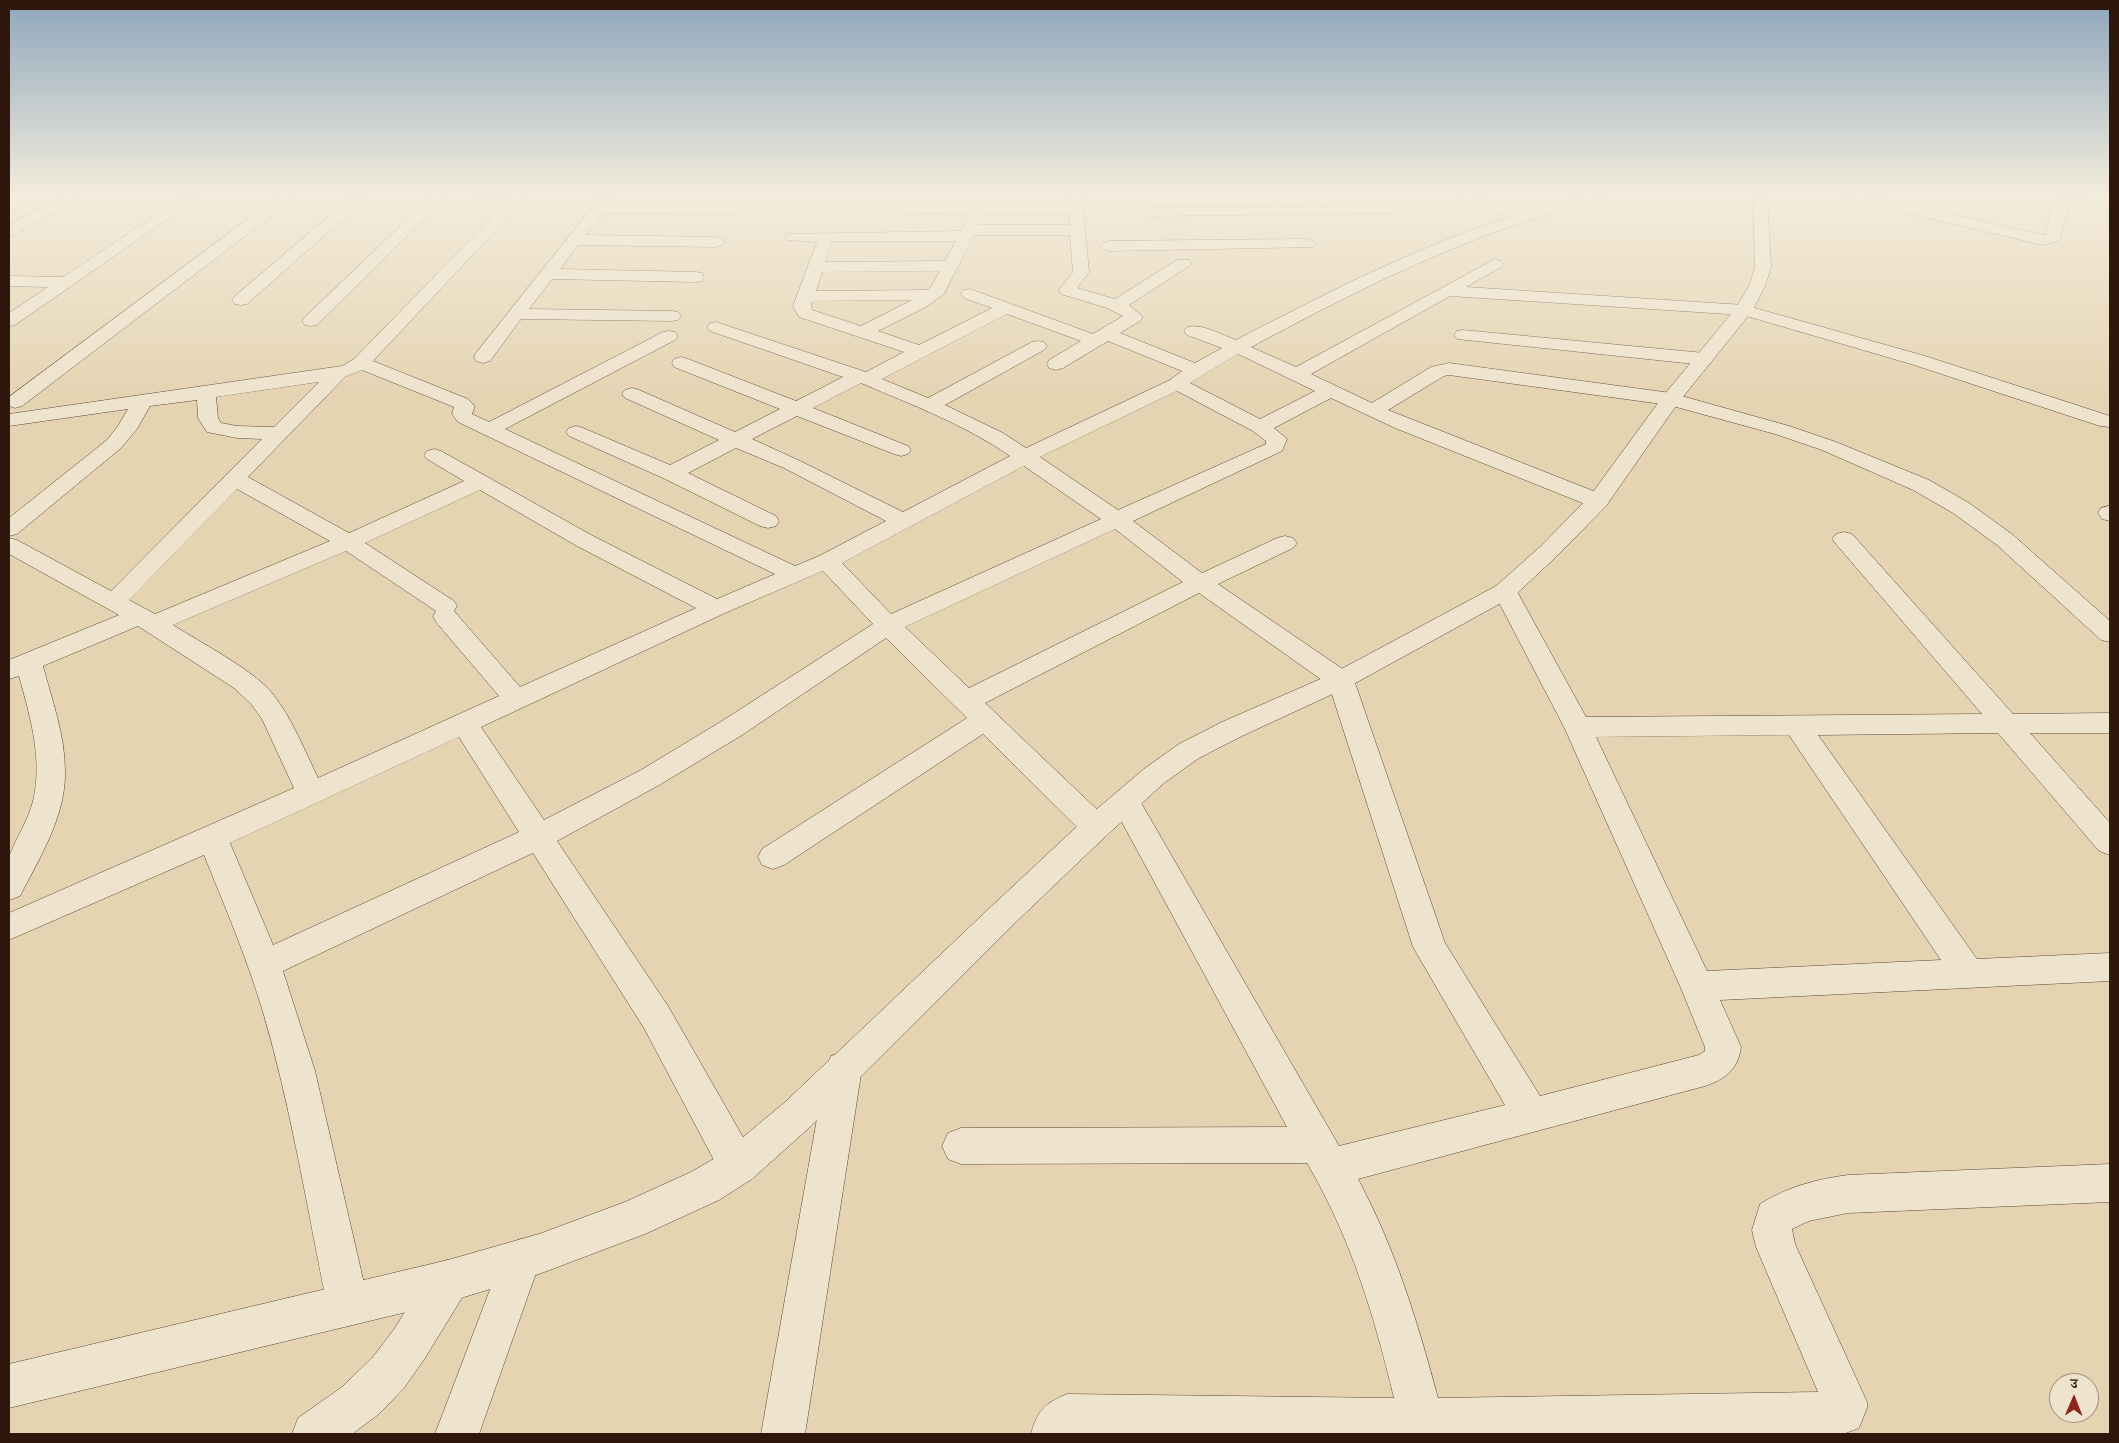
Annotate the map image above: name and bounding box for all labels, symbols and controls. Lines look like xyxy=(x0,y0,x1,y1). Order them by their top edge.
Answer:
north arrow xyxy=(2049,1373,2099,1423)
text: उ xyxy=(2071,1375,2078,1392)

